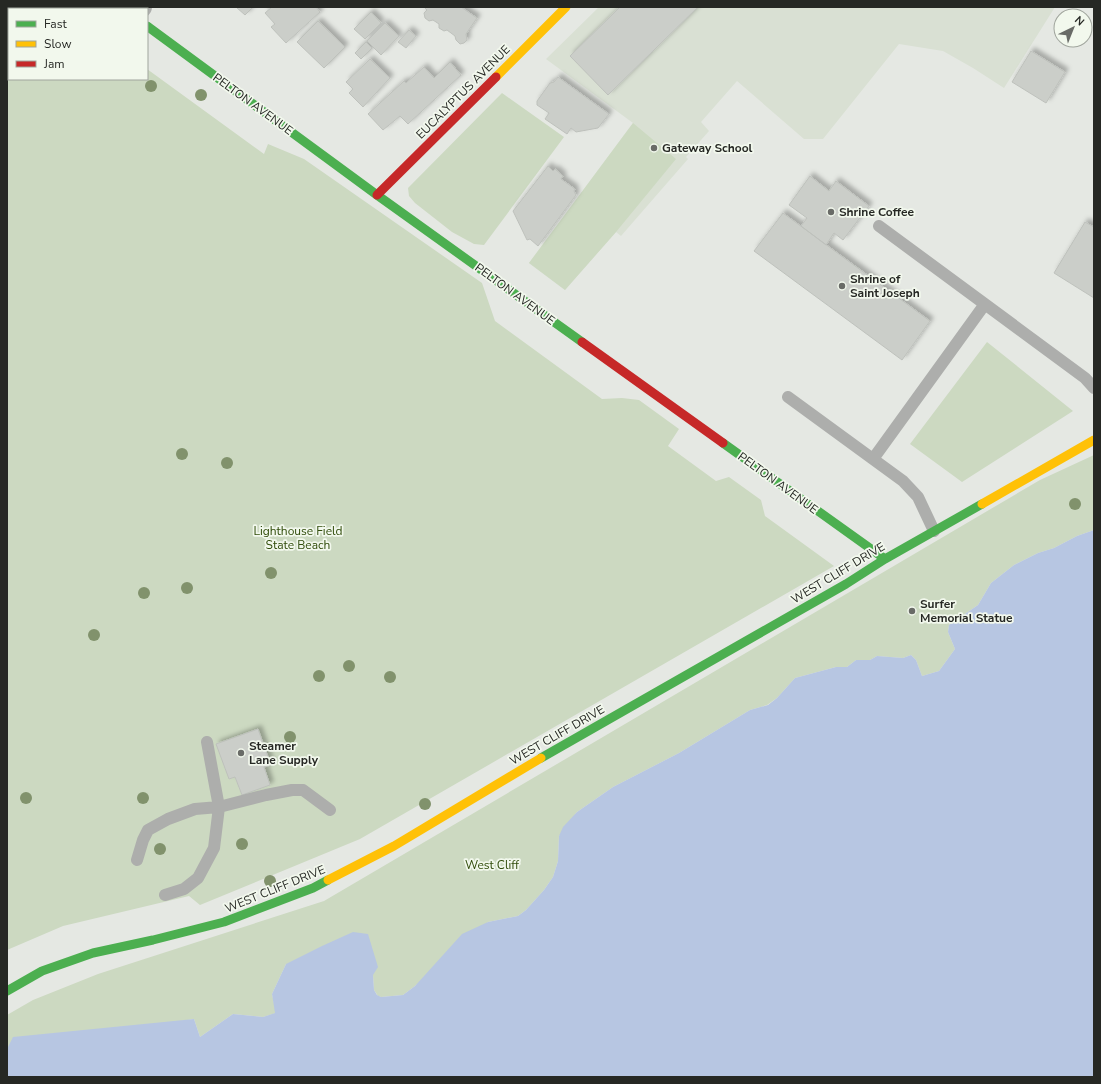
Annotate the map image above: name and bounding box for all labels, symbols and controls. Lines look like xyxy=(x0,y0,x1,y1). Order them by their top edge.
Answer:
legend xyxy=(8,8,148,80)
north arrow xyxy=(1053,8,1093,48)
text: N xyxy=(1071,13,1088,29)
text: Fast xyxy=(44,16,67,32)
text: Slow xyxy=(44,36,72,52)
street label: EUCALYPTUS AVENUE xyxy=(413,42,513,142)
text: Jam xyxy=(43,56,65,72)
street label: PELTON AVENUE xyxy=(210,69,296,139)
place label: Gateway School xyxy=(662,140,753,156)
marker: Gateway School xyxy=(649,143,659,153)
place label: Shrine Coffee xyxy=(839,204,915,220)
marker: Shrine Coffee xyxy=(826,207,836,217)
street label: PELTON AVENUE xyxy=(472,259,558,329)
place label: Shrine of Saint Joseph xyxy=(850,271,920,301)
marker: Shrine of Saint Joseph xyxy=(837,281,847,291)
street label: PELTON AVENUE xyxy=(735,448,821,518)
park label: Lighthouse Field State Beach xyxy=(253,523,343,553)
street label: WEST CLIFF DRIVE xyxy=(788,539,888,607)
place label: Surfer Memorial Statue xyxy=(920,596,1013,626)
marker: Surfer Memorial Statue xyxy=(907,606,917,616)
street label: WEST CLIFF DRIVE xyxy=(507,701,607,769)
place label: Steamer Lane Supply xyxy=(249,738,319,768)
marker: Steamer Lane Supply xyxy=(236,748,246,758)
park label: West Cliff xyxy=(465,857,520,873)
street label: WEST CLIFF DRIVE xyxy=(223,862,327,916)

